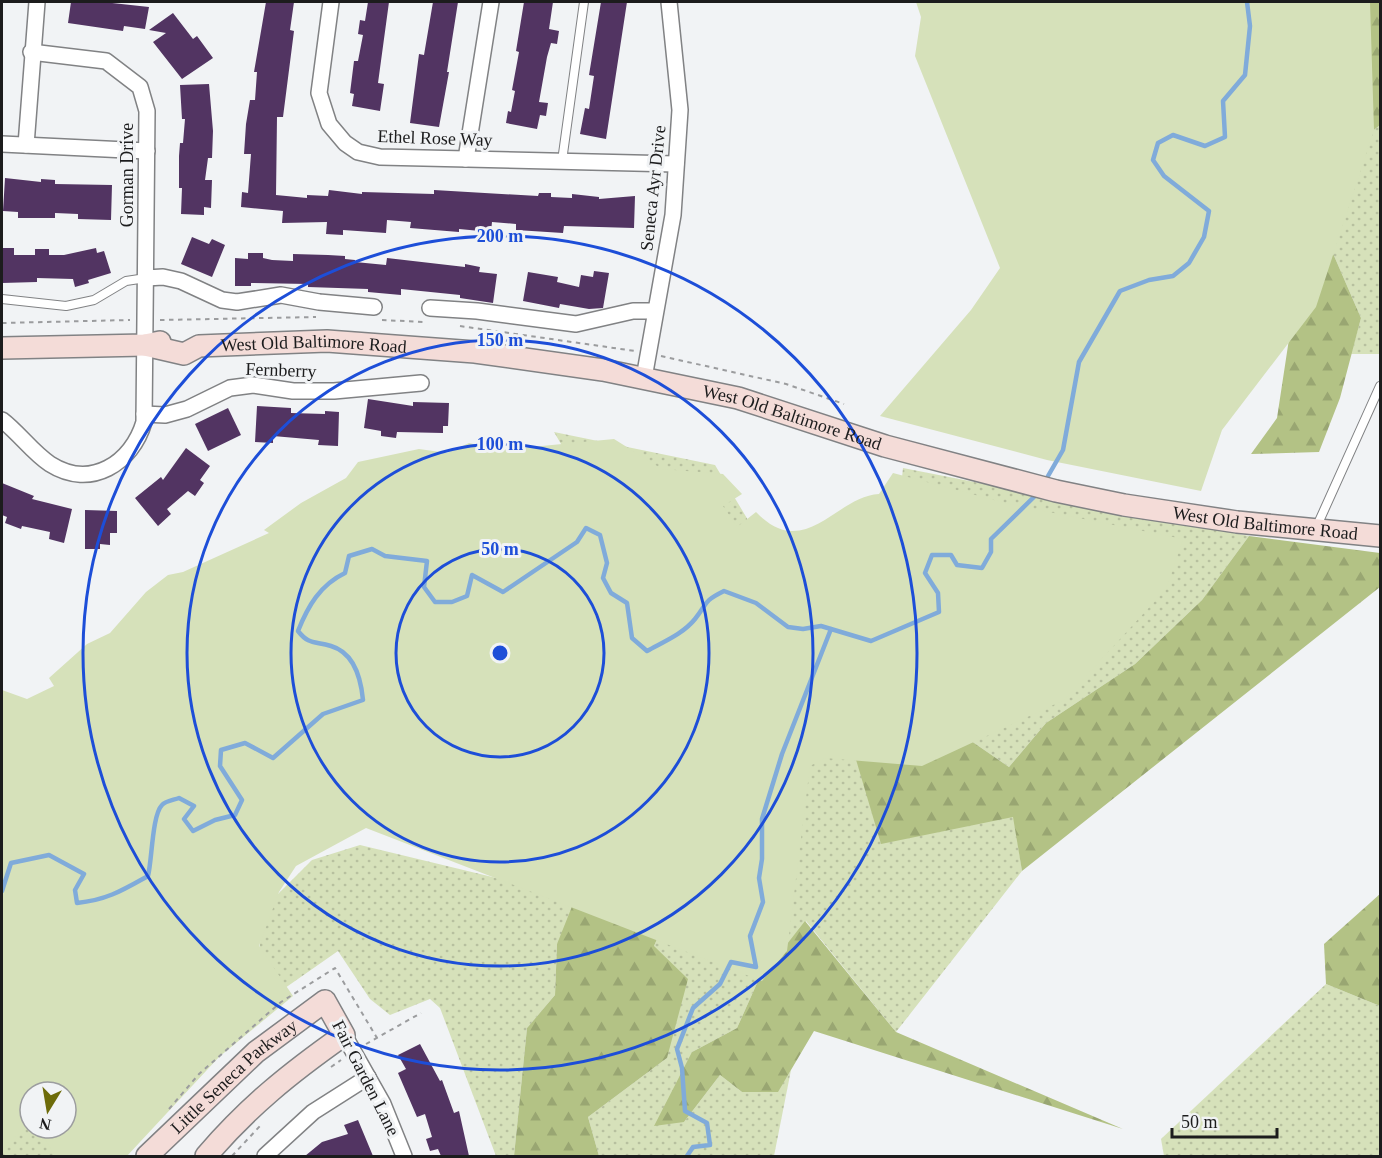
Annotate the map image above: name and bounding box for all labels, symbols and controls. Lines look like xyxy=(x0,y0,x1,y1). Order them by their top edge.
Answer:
street label: Gorman Drive xyxy=(117,123,137,227)
street label: Seneca Ayr Drive xyxy=(636,124,670,252)
street label: Ethel Rose Way xyxy=(377,126,493,150)
text: 200 m xyxy=(477,226,523,246)
text: 150 m xyxy=(477,330,523,350)
street label: West Old Baltimore Road xyxy=(220,331,408,357)
street label: Fernberry xyxy=(245,359,317,381)
street label: West Old Baltimore Road xyxy=(701,381,884,454)
text: 100 m xyxy=(477,434,523,454)
street label: West Old Baltimore Road xyxy=(1171,502,1359,544)
text: 50 m xyxy=(481,539,519,559)
centre of rings xyxy=(490,643,510,663)
street label: Little Seneca Parkway xyxy=(167,1015,301,1138)
street label: Fair Garden Lane xyxy=(328,1017,404,1139)
north arrow xyxy=(18,1080,78,1140)
scale bar xyxy=(1172,1101,1277,1139)
text: 50 m xyxy=(1181,1112,1218,1132)
text: N xyxy=(38,1115,53,1134)

